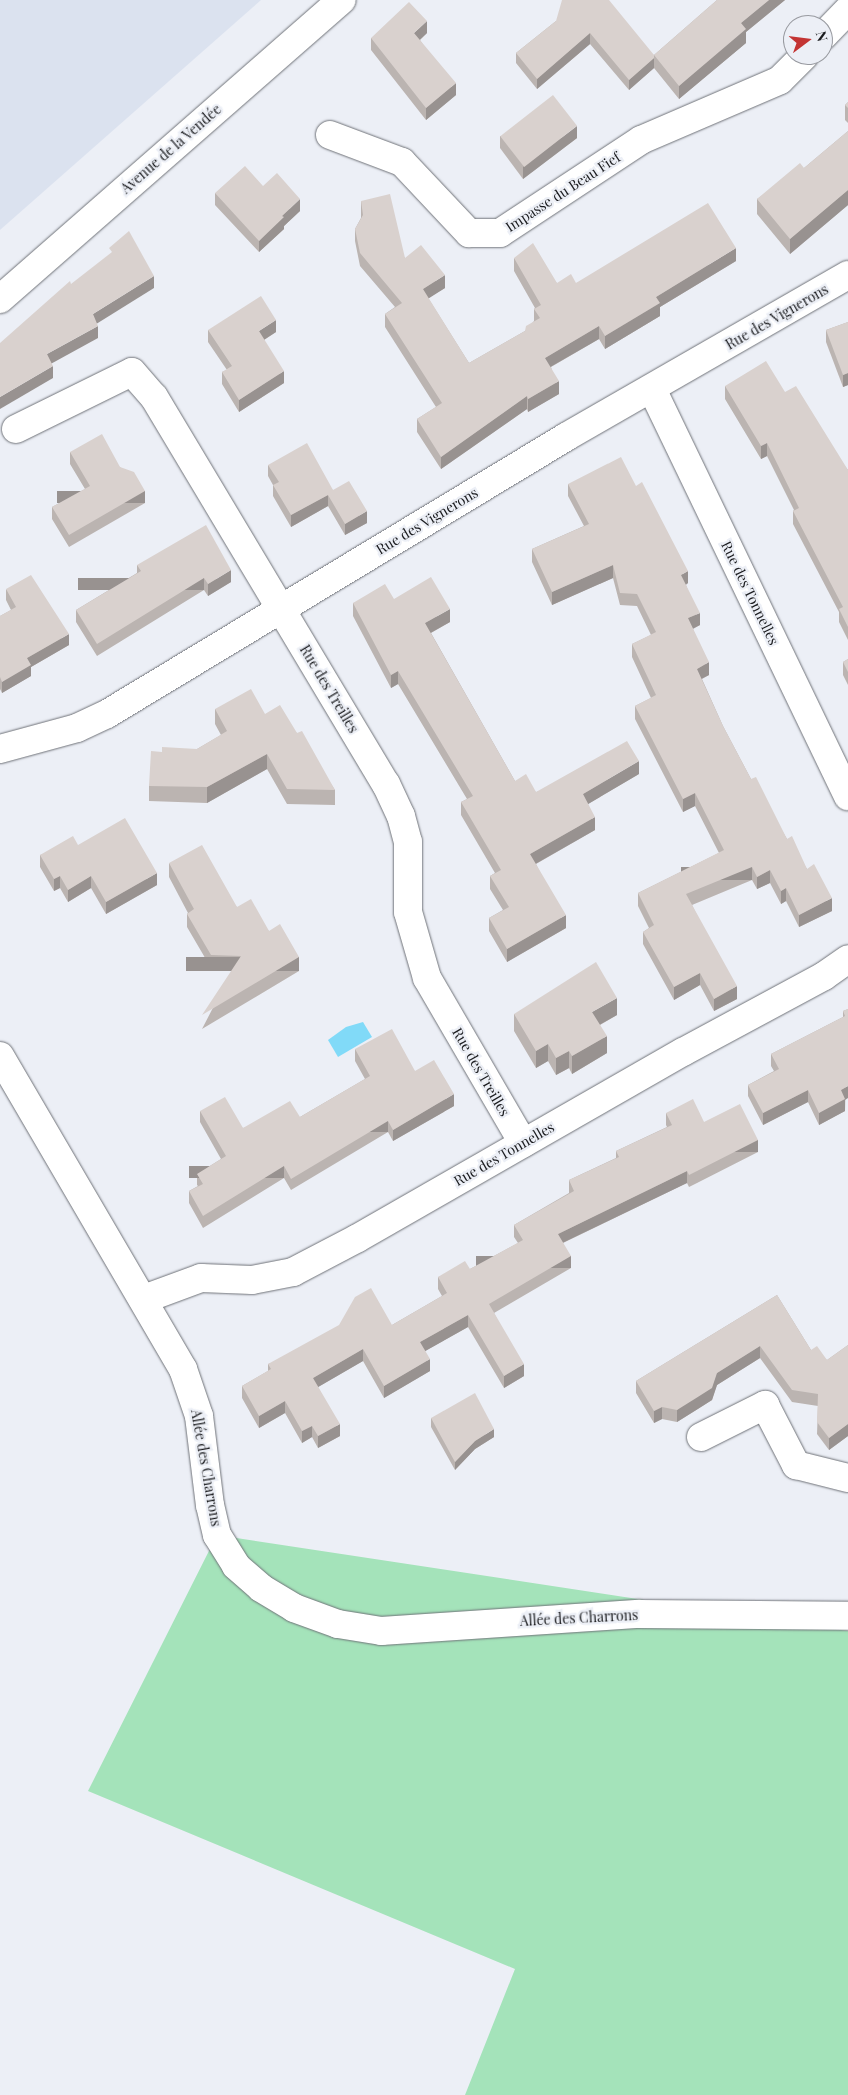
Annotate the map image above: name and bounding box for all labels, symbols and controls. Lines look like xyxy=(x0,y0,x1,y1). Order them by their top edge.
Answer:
north arrow xyxy=(783,15,833,65)
text: N xyxy=(812,29,832,44)
street label: Avenue de la Vendée xyxy=(117,100,225,198)
street label: Impasse du Beau Fief xyxy=(503,149,623,235)
street label: Rue des Vignerons xyxy=(722,281,832,353)
street label: Rue des Vignerons xyxy=(373,484,481,558)
street label: Rue des Tonnelles xyxy=(718,538,782,648)
street label: Rue des Treilles xyxy=(296,642,362,736)
street label: Rue des Treilles xyxy=(449,1025,513,1119)
street label: Rue des Tonnelles xyxy=(451,1118,557,1190)
street label: Allée des Charrons xyxy=(187,1408,225,1528)
street label: Allée des Charrons xyxy=(519,1607,639,1629)

